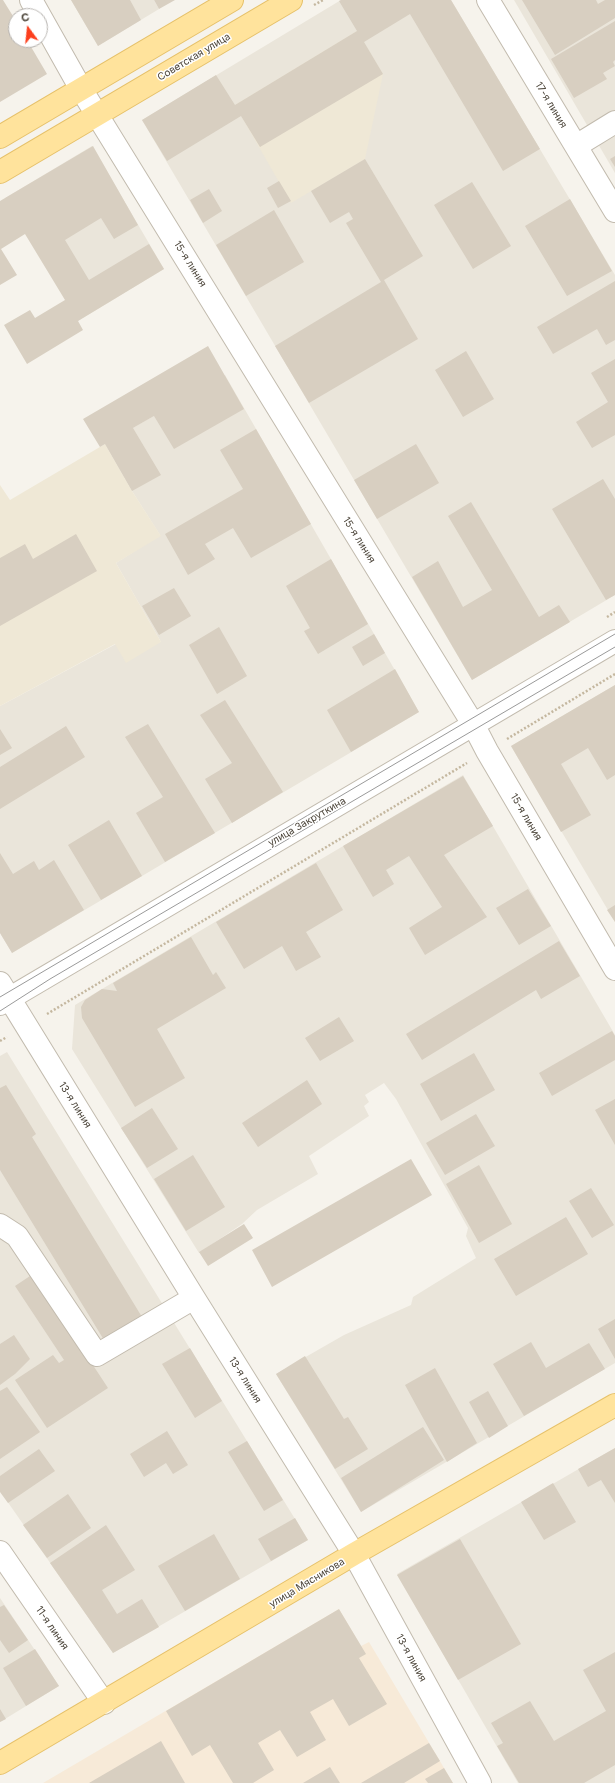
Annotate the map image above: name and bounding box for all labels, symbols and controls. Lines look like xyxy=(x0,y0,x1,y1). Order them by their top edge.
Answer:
north arrow xyxy=(8,8,48,48)
text: С xyxy=(19,10,31,25)
street label: Советская улица xyxy=(155,31,233,83)
street label: 17-я линия xyxy=(533,80,569,130)
street label: 15-я линия xyxy=(171,239,209,289)
street label: 15-я линия xyxy=(340,515,378,565)
street label: 15-я линия xyxy=(508,791,544,843)
street label: улица Закруткина xyxy=(266,795,348,849)
street label: 13-я линия xyxy=(56,1080,94,1130)
street label: 13-я линия xyxy=(226,1355,264,1405)
street label: улица Мясникова xyxy=(267,1556,347,1610)
street label: 11-я линия xyxy=(33,1604,71,1652)
street label: 13-я линия xyxy=(393,1632,429,1684)

